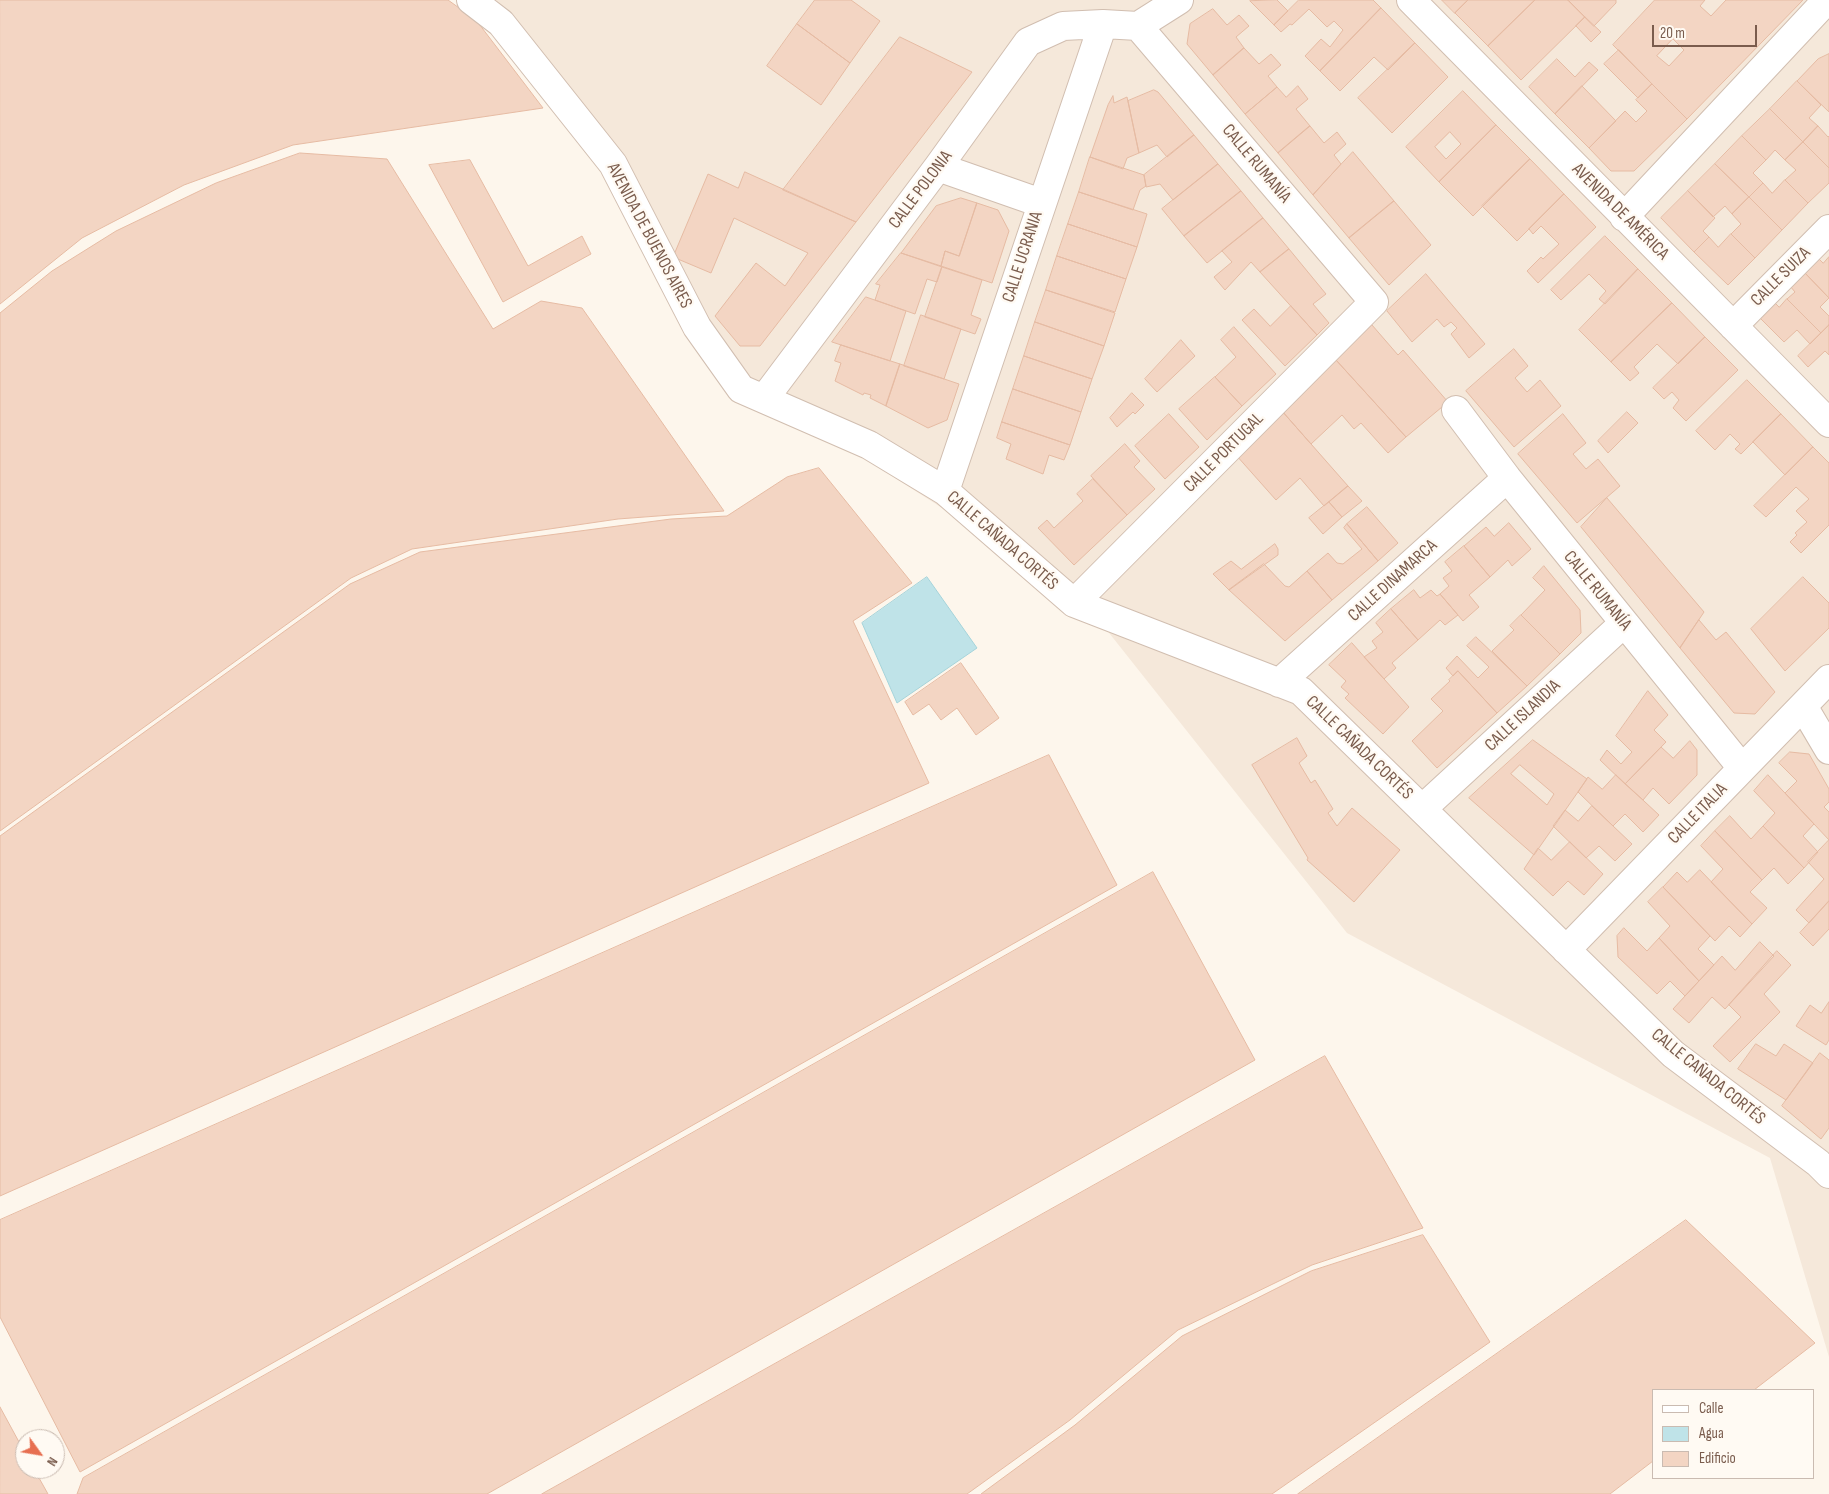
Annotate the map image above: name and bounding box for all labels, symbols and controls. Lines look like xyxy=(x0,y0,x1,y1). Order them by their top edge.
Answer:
scale bar xyxy=(1654,15,1759,47)
text: 20 m xyxy=(1660,24,1685,43)
street label: CALLE RUMANÍA xyxy=(1217,120,1295,208)
street label: CALLE POLONIA xyxy=(885,147,957,233)
street label: AVENIDA DE AMÉRICA xyxy=(1567,159,1673,265)
street label: AVENIDA DE BUENOS AIRES xyxy=(602,160,696,312)
street label: CALLE UCRANIA xyxy=(998,209,1048,305)
street label: CALLE SUIZA xyxy=(1747,243,1815,311)
street label: CALLE PORTUGAL xyxy=(1180,409,1268,497)
street label: CALLE CAÑADA CORTÉS xyxy=(942,487,1062,595)
street label: CALLE DINAMARCA xyxy=(1344,535,1442,627)
street label: CALLE RUMANÍA xyxy=(1558,547,1636,635)
street label: CALLE ISLANDIA xyxy=(1481,676,1565,756)
street label: CALLE CAÑADA CORTÉS xyxy=(1301,691,1417,805)
street label: CALLE ITALIA xyxy=(1664,779,1732,849)
street label: CALLE CAÑADA CORTÉS xyxy=(1647,1024,1769,1130)
legend xyxy=(1652,1389,1814,1479)
text: Calle xyxy=(1699,1399,1723,1418)
text: Agua xyxy=(1699,1424,1724,1443)
north arrow xyxy=(15,1429,65,1479)
text: Edificio xyxy=(1699,1449,1736,1468)
text: N xyxy=(43,1454,61,1469)

